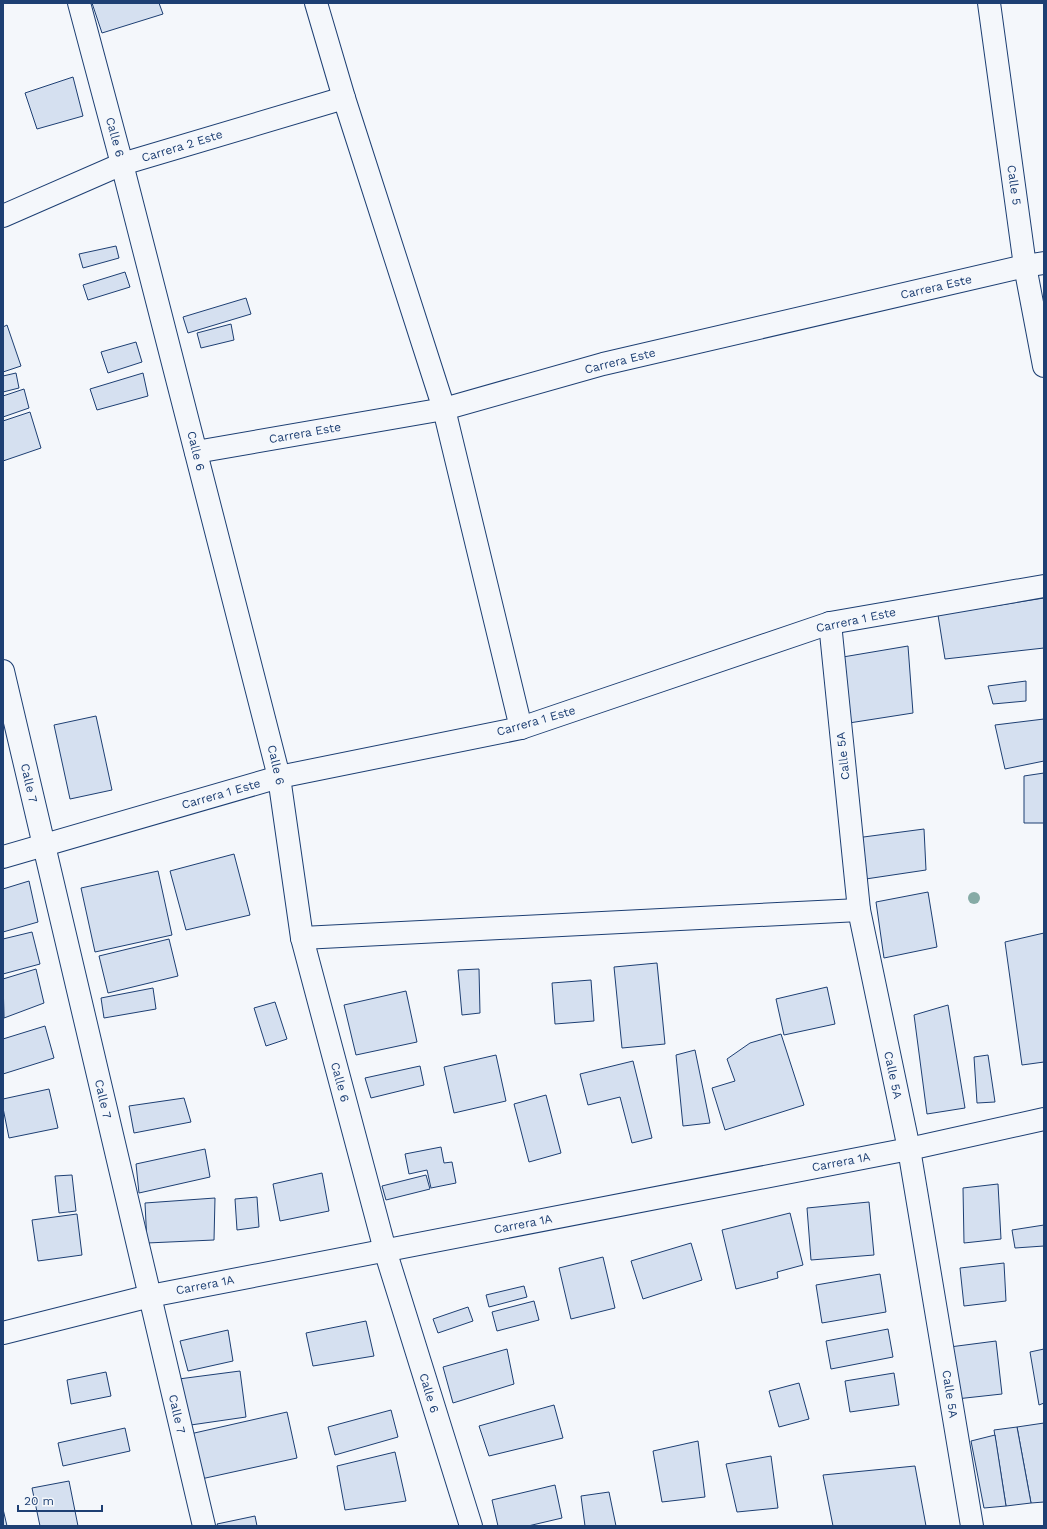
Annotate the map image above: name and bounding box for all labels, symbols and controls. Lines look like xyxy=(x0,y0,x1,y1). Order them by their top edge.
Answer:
street label: Calle 6 xyxy=(103,116,127,158)
street label: Carrera 2 Este xyxy=(140,127,224,165)
street label: Calle 5 xyxy=(1004,164,1024,206)
street label: Carrera Este xyxy=(899,272,973,302)
street label: Carrera Este xyxy=(583,345,657,377)
street label: Carrera Este xyxy=(268,420,342,446)
street label: Calle 6 xyxy=(184,430,208,472)
street label: Carrera 1 Este xyxy=(815,605,897,635)
street label: Carrera 1 Este xyxy=(495,703,577,739)
street label: Calle 5A xyxy=(834,731,852,781)
street label: Calle 6 xyxy=(265,744,287,786)
street label: Calle 7 xyxy=(18,762,40,804)
street label: Carrera 1 Este xyxy=(180,776,262,812)
street label: Calle 5A xyxy=(881,1050,905,1100)
street label: Calle 6 xyxy=(328,1061,352,1103)
street label: Calle 7 xyxy=(92,1078,114,1120)
street label: Carrera 1A xyxy=(811,1149,871,1175)
street label: Carrera 1A xyxy=(493,1211,553,1237)
street label: Carrera 1A xyxy=(175,1272,235,1298)
street label: Calle 5A xyxy=(939,1369,961,1419)
street label: Calle 6 xyxy=(416,1371,442,1415)
street label: Calle 7 xyxy=(166,1393,188,1435)
scale bar xyxy=(18,1487,102,1513)
text: 20 m xyxy=(24,1494,54,1508)

